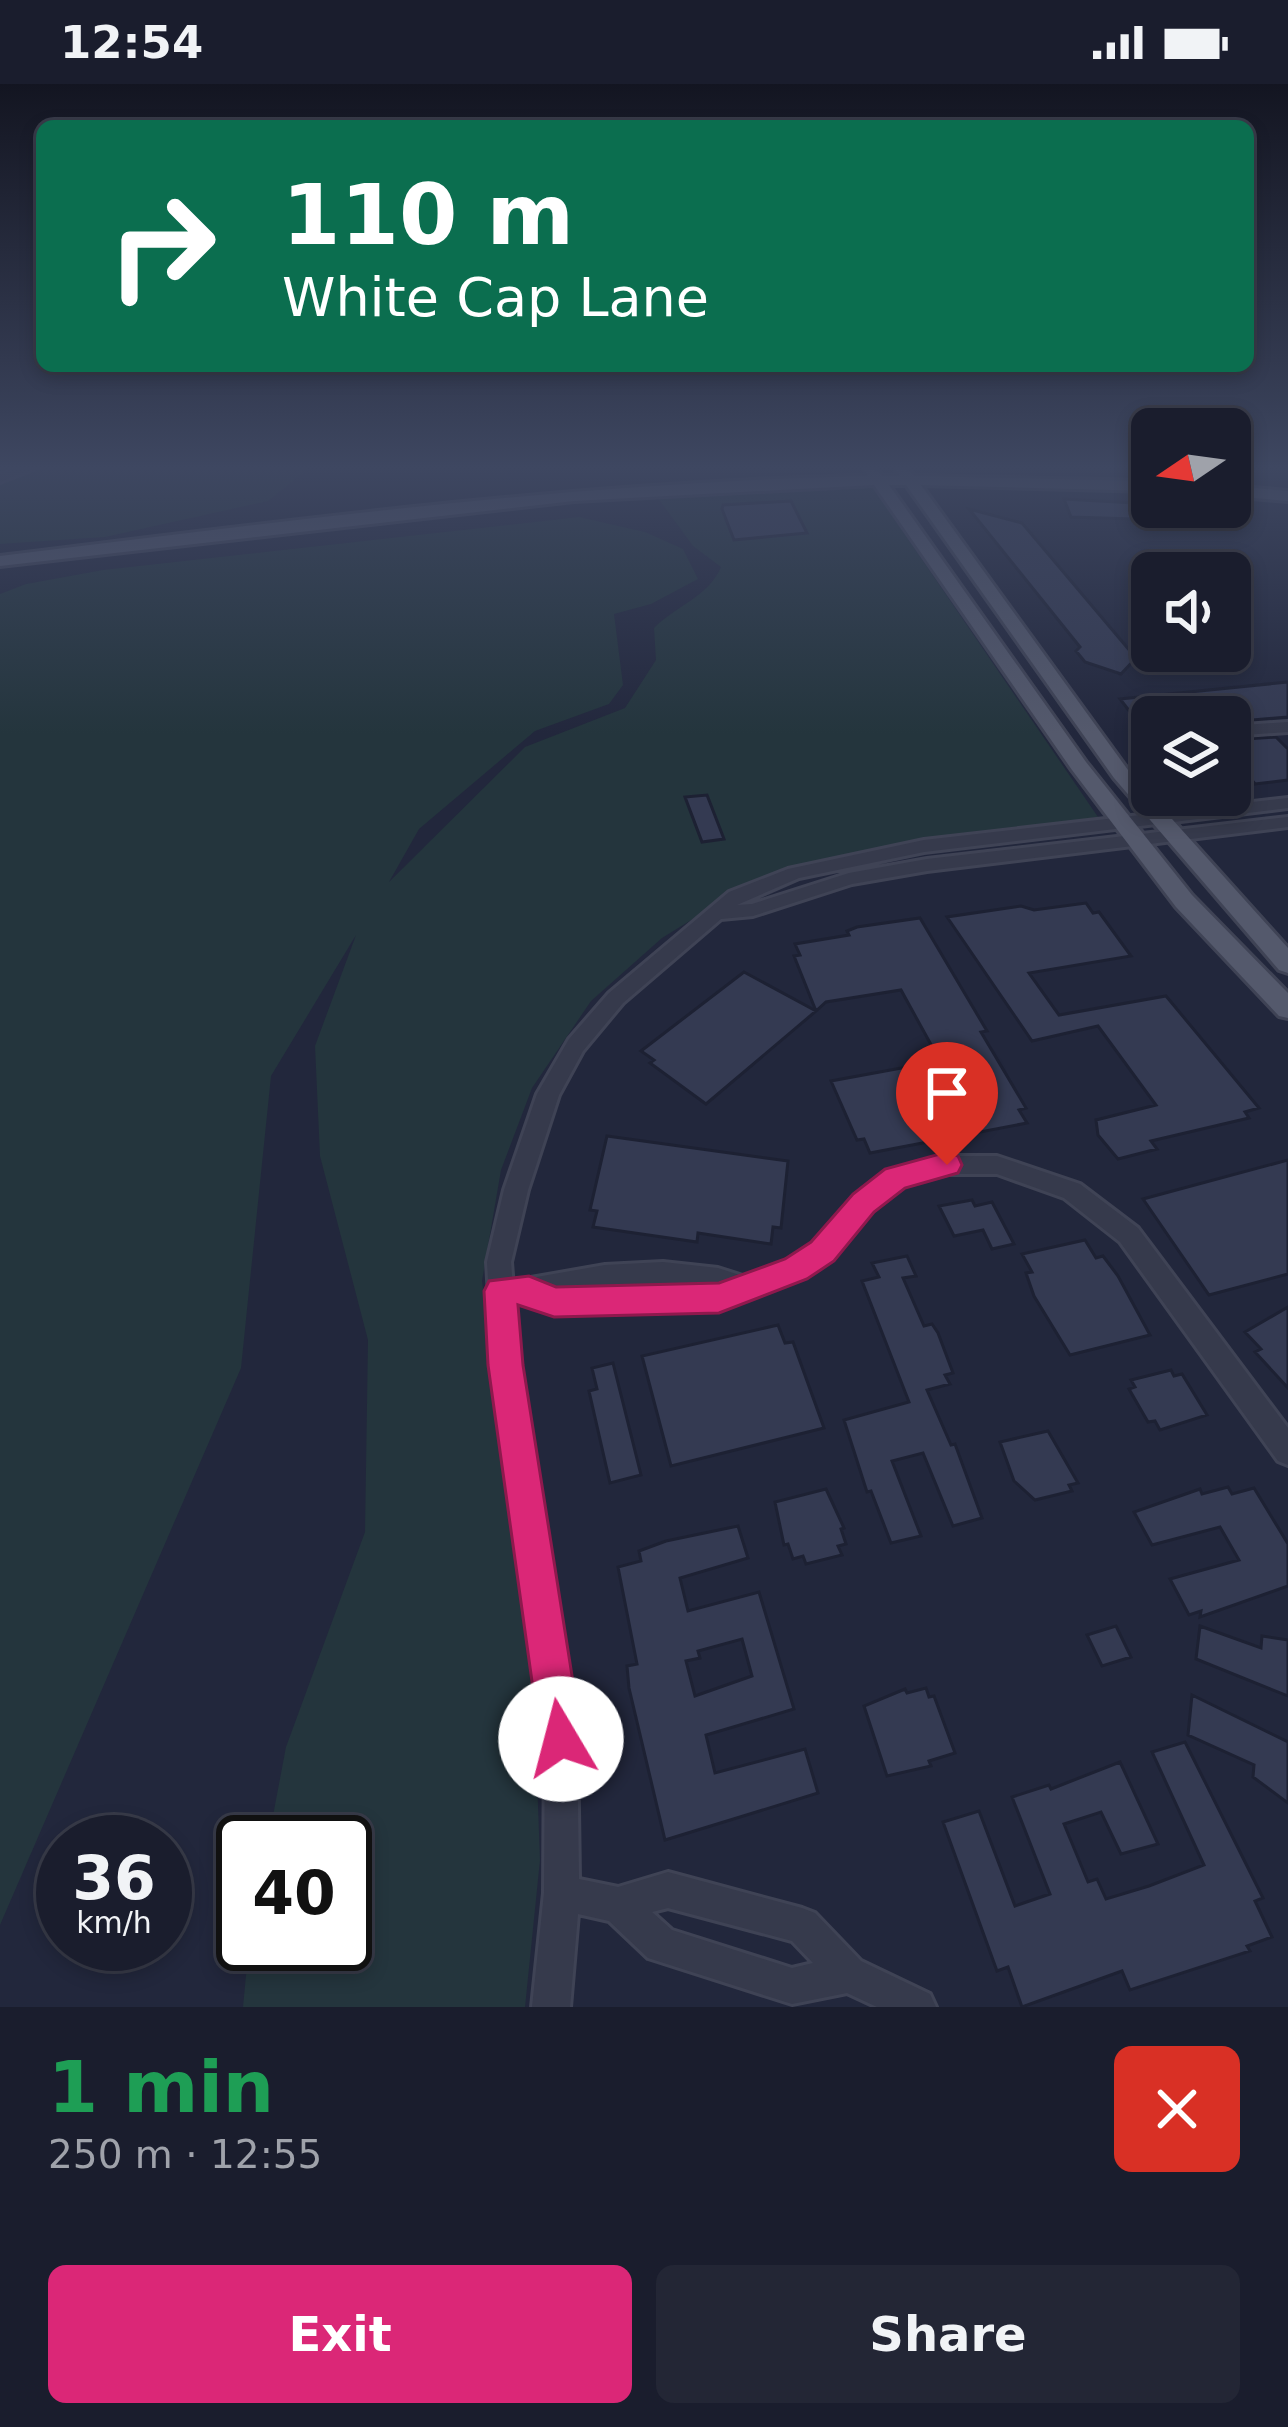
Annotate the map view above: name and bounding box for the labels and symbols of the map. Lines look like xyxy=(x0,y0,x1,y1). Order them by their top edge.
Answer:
north arrow xyxy=(1131,408,1251,528)
pin xyxy=(896,1042,998,1165)
position arrow xyxy=(498,1676,624,1802)
speed limit sign: 40 xyxy=(216,1815,372,1971)

